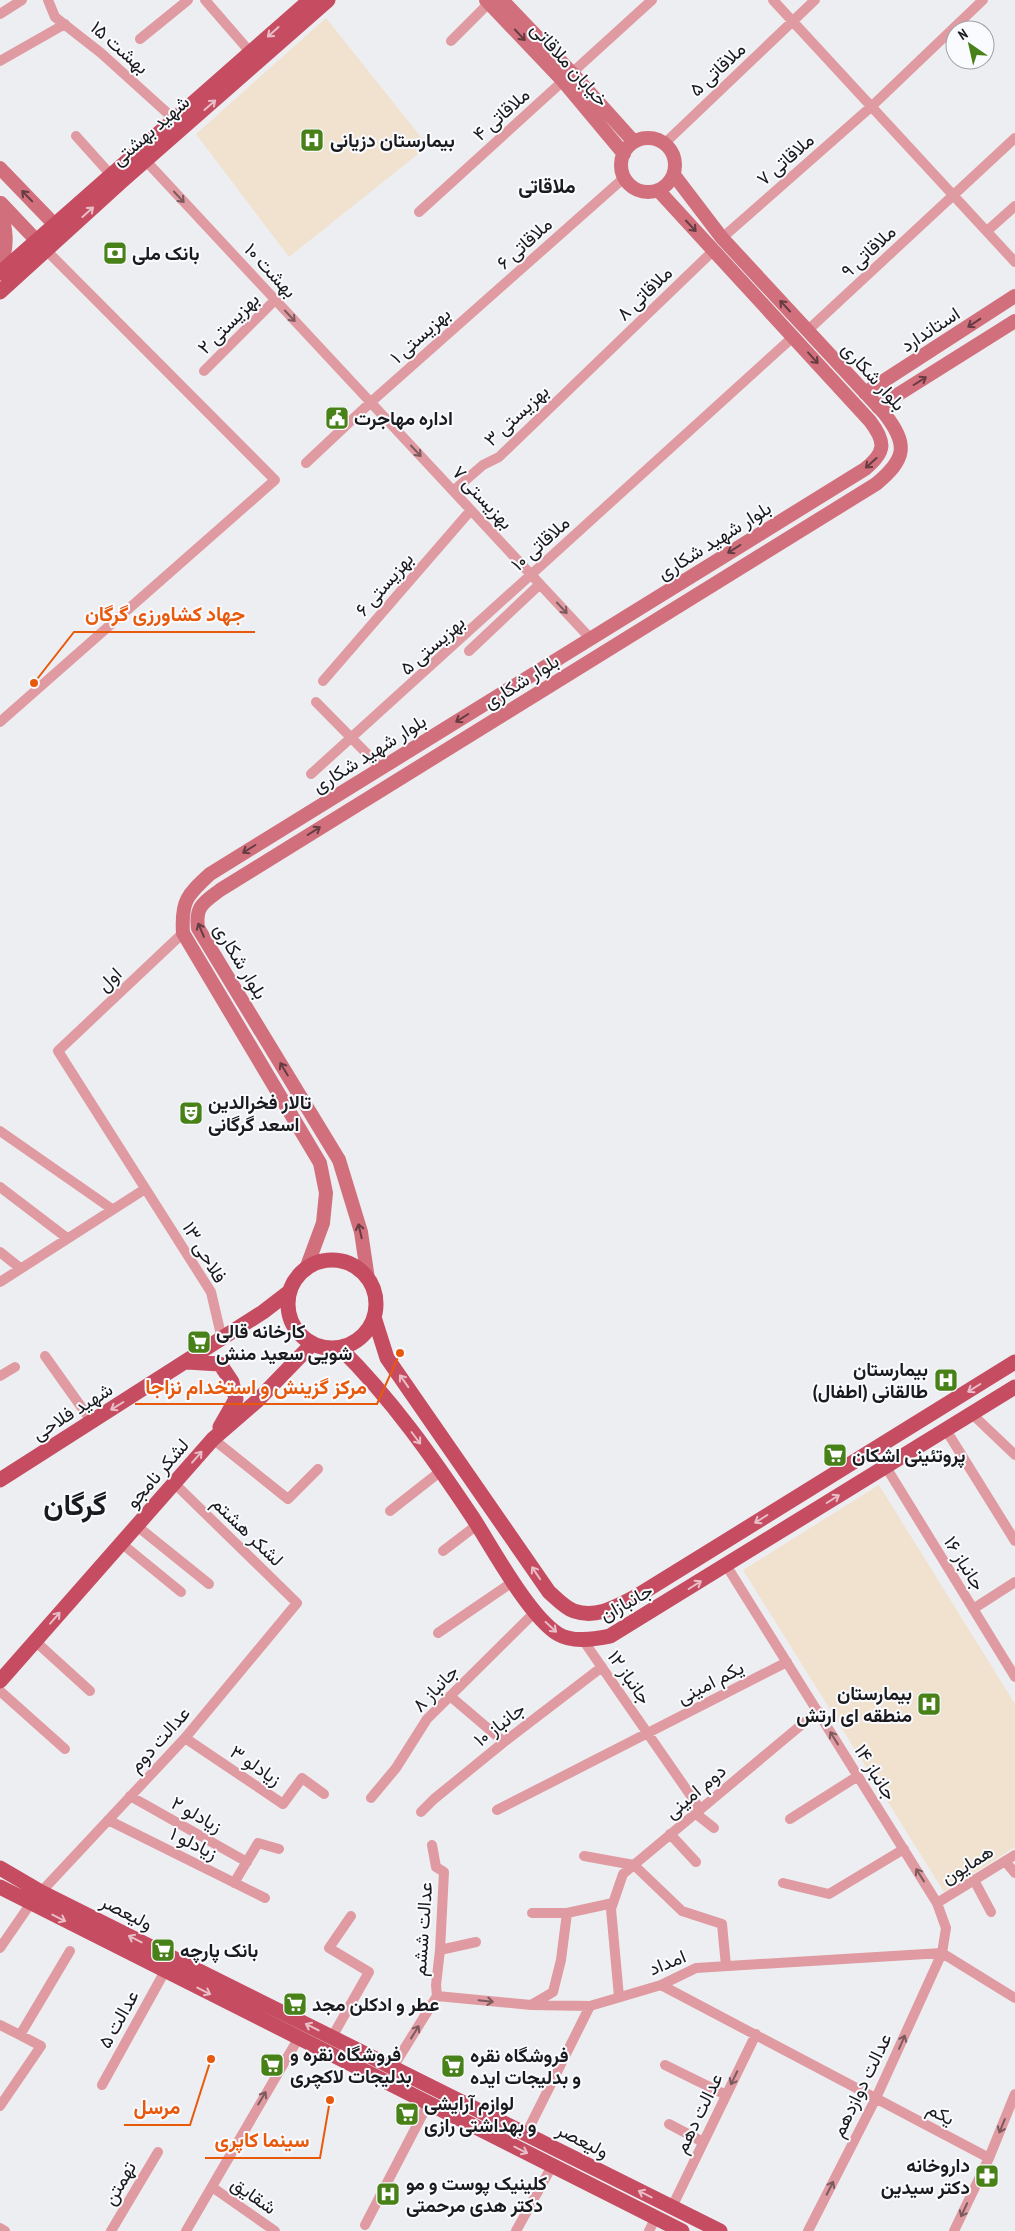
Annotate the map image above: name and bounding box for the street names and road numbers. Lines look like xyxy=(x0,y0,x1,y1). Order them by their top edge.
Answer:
street label: بهشت ۱۵ xyxy=(86,15,154,79)
street label: خیابان ملاقاتی xyxy=(526,17,614,111)
street label: ملاقاتی ۵ xyxy=(684,37,750,101)
street label: ملاقاتی ۴ xyxy=(468,82,534,146)
street label: شهید بهشتی xyxy=(106,90,194,170)
street label: ۷ ملاقاتی xyxy=(751,127,819,191)
street label: ۶ ملاقاتی xyxy=(491,212,557,274)
street label: ملاقاتی ۹ xyxy=(835,220,901,282)
street label: بهشت ۱۰ xyxy=(240,238,302,302)
street label: ملاقاتی ۸ xyxy=(611,261,677,325)
street label: ۲ بهزیستی xyxy=(192,287,264,359)
street label: استاندارد xyxy=(896,301,964,357)
street label: بهزیستی ۱ xyxy=(385,302,455,368)
street label: بلوار شکاری xyxy=(837,337,911,415)
street label: ۳ بهزیستی xyxy=(479,379,553,451)
street label: ۷ بهزیستی xyxy=(447,460,519,534)
street label: بلوار شهید شکاری xyxy=(652,495,776,585)
street label: ۱۰ ملاقاتی xyxy=(506,510,574,576)
street label: بهزیستی ۶ xyxy=(350,547,418,621)
street label: ۵ بهزیستی xyxy=(394,610,470,680)
street label: بلوار شکاری xyxy=(479,648,563,714)
street label: بلوار شهید شکاری xyxy=(307,708,431,798)
street label: بلوار شکاری xyxy=(209,919,273,1003)
street label: اول xyxy=(92,962,126,996)
street label: ۱۳ فلاحی xyxy=(177,1217,233,1287)
street label: شهید فلاحی xyxy=(27,1377,117,1445)
street label: لشکر نامجو xyxy=(120,1433,194,1513)
street label: لشکر هشتم xyxy=(206,1491,289,1572)
street label: جانباز ۱۶ xyxy=(939,1531,991,1595)
street label: جانبازان xyxy=(595,1578,657,1626)
street label: ۱۲ جانباز xyxy=(603,1645,657,1709)
street label: یکم امینی xyxy=(673,1655,748,1710)
street label: جانباز ۸ xyxy=(407,1659,463,1717)
street label: ۱۰ جانباز xyxy=(468,1696,530,1752)
street label: عدالت دوم xyxy=(123,1701,196,1778)
street label: زیادلو ۳ xyxy=(226,1739,286,1791)
street label: جانباز ۱۴ xyxy=(850,1740,902,1804)
street label: دوم امینی xyxy=(659,1758,731,1824)
street label: زیادلو ۲ xyxy=(167,1790,227,1838)
street label: زیادلو ۱ xyxy=(166,1821,222,1865)
street label: همایون xyxy=(936,1839,998,1889)
street label: عدالت ششم xyxy=(407,1881,438,1977)
street label: ولیعصر xyxy=(96,1888,157,1935)
street label: امداد xyxy=(645,1944,689,1980)
street label: عدالت ۵ xyxy=(92,1986,144,2052)
street label: عدالت دوازدهم xyxy=(825,2029,897,2141)
street label: عدالت دهم xyxy=(668,2069,729,2157)
street label: یکم xyxy=(923,2096,959,2131)
street label: ولیعصر xyxy=(552,2116,613,2163)
street label: تهمتن xyxy=(97,2157,141,2209)
street label: شقایق xyxy=(227,2171,281,2219)

